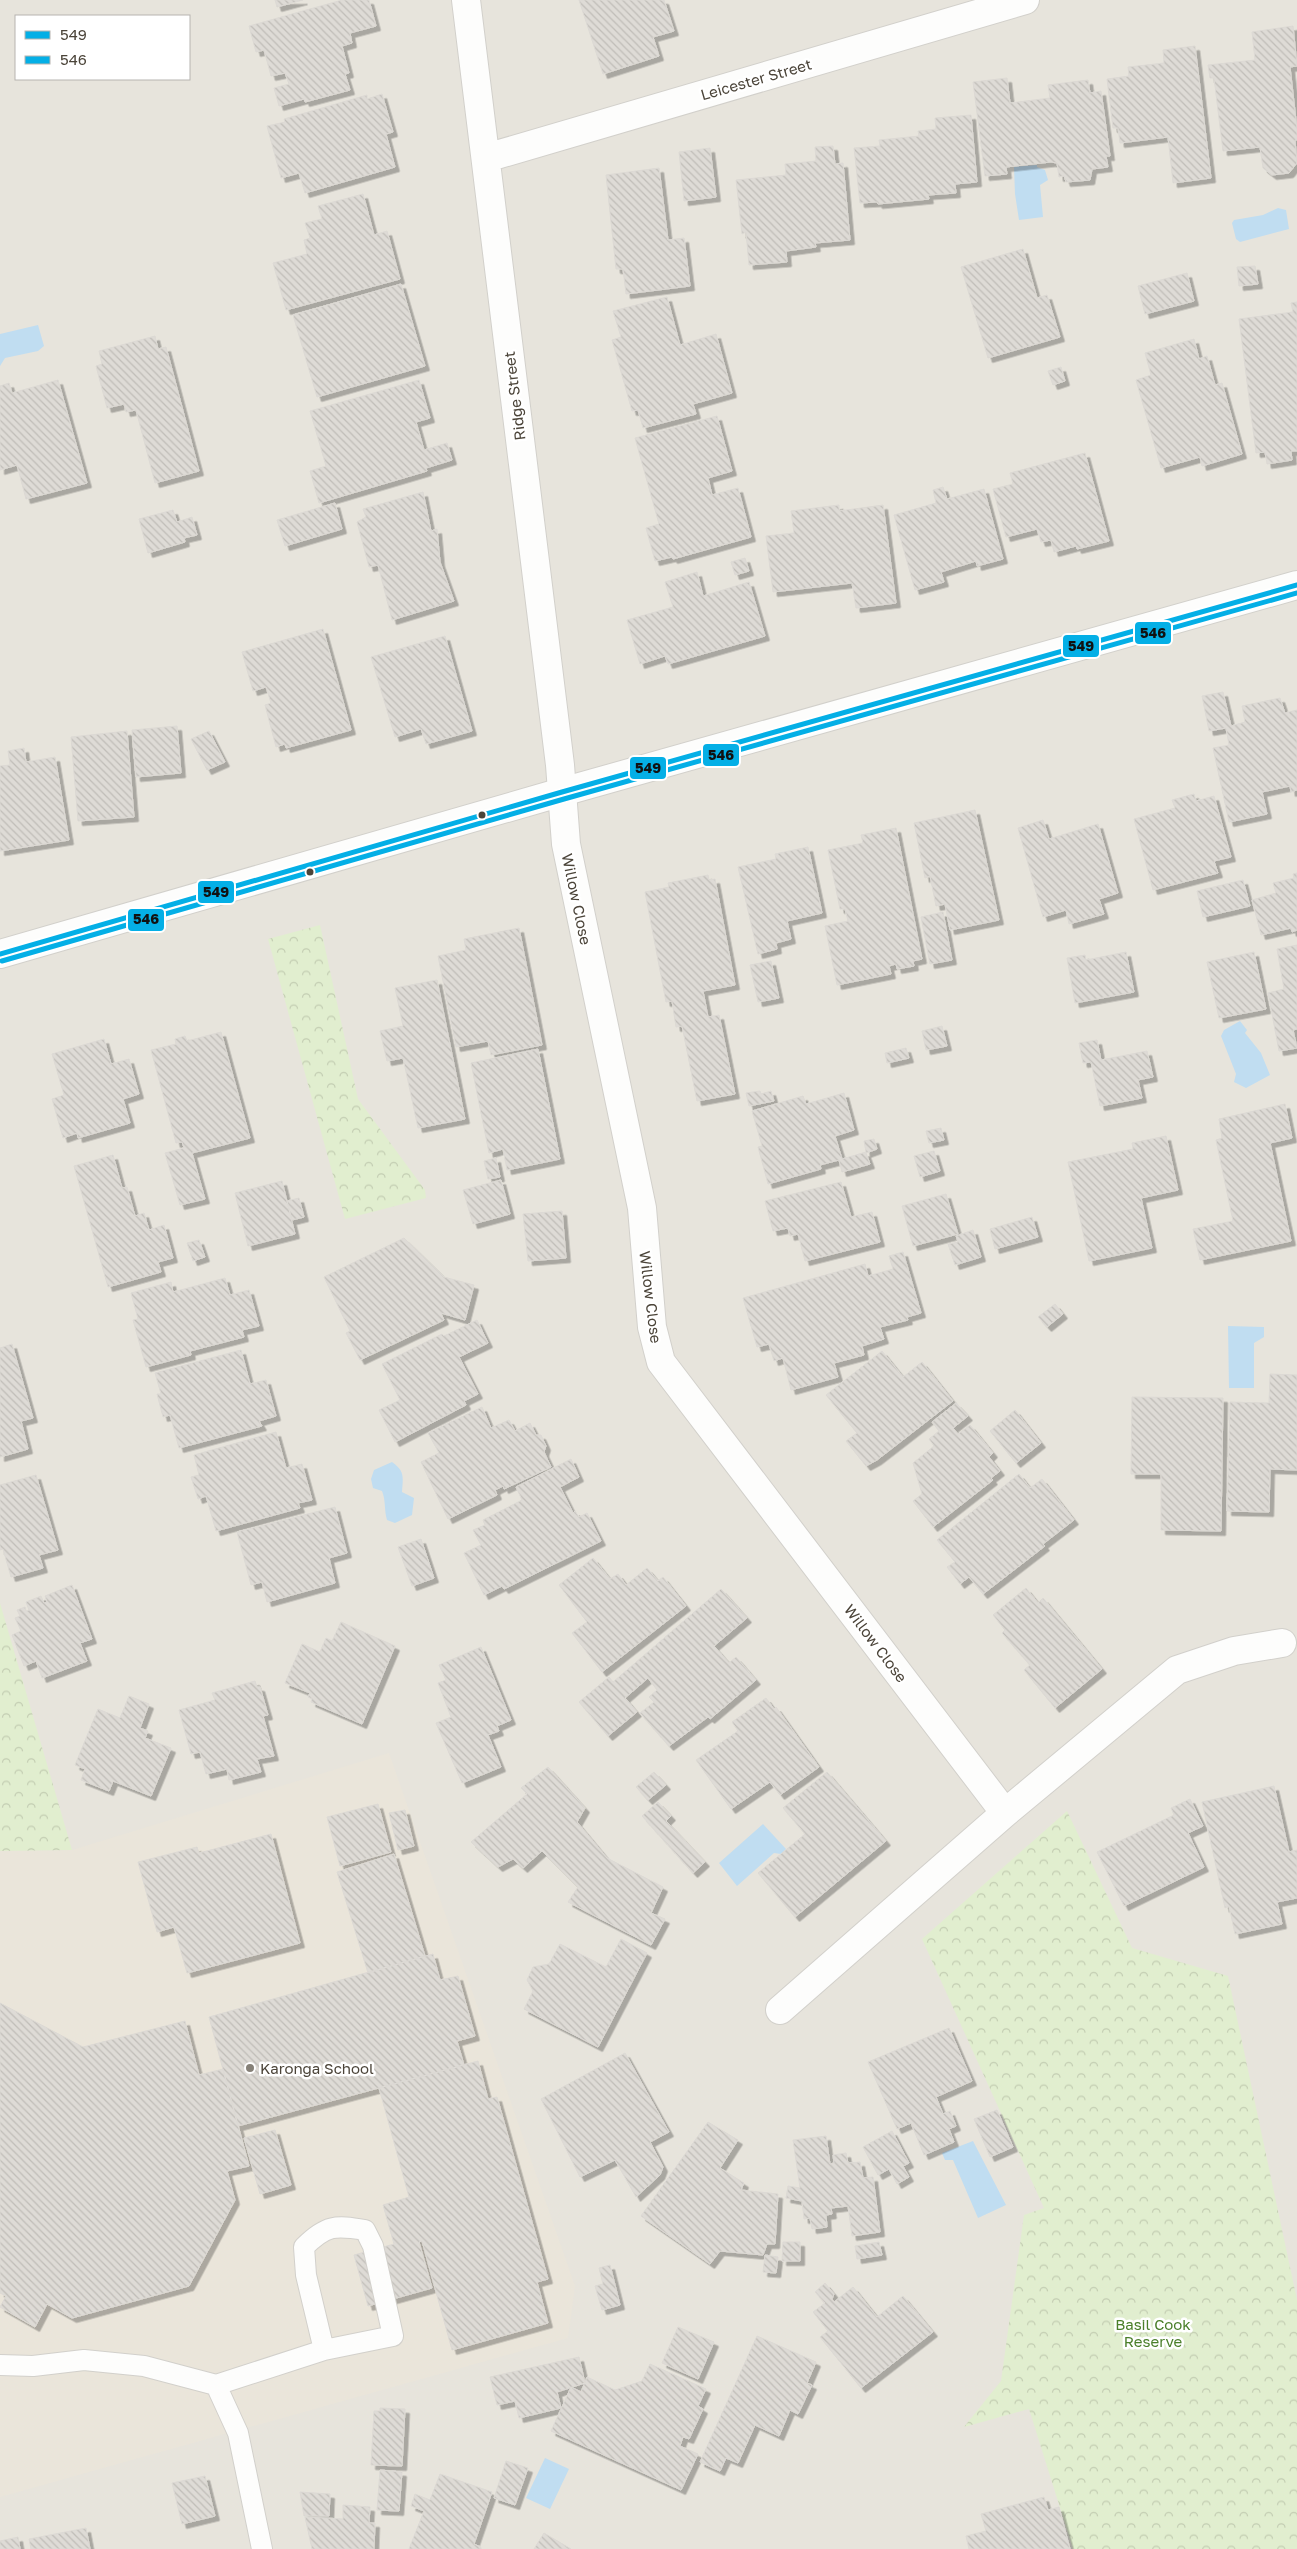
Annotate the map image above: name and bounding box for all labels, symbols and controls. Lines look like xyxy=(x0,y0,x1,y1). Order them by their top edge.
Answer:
legend xyxy=(15,15,190,80)
text: 549 xyxy=(60,25,87,43)
text: 546 xyxy=(60,50,87,68)
street label: Leicester Street xyxy=(698,55,814,103)
street label: Ridge Street xyxy=(500,350,528,442)
line badge: 546 xyxy=(1134,621,1172,645)
text: 546 xyxy=(1140,624,1166,641)
line badge: 549 xyxy=(1062,634,1100,658)
text: 549 xyxy=(1068,637,1094,654)
line badge: 546 xyxy=(702,743,740,767)
text: 546 xyxy=(708,746,734,763)
line badge: 549 xyxy=(629,756,667,780)
text: 549 xyxy=(635,759,661,776)
unlabelled marker xyxy=(477,810,487,820)
street label: Willow Close xyxy=(559,852,596,947)
unlabelled marker xyxy=(305,867,315,877)
line badge: 549 xyxy=(197,880,235,904)
text: 549 xyxy=(203,883,229,900)
line badge: 546 xyxy=(127,908,165,932)
text: 546 xyxy=(133,910,159,927)
street label: Willow Close xyxy=(636,1250,666,1345)
street label: Willow Close xyxy=(841,1600,911,1686)
place label: Karonga School xyxy=(260,2059,374,2077)
marker: Karonga School xyxy=(244,2062,256,2074)
park label: Basil Cook Reserve xyxy=(1115,2315,1191,2350)

